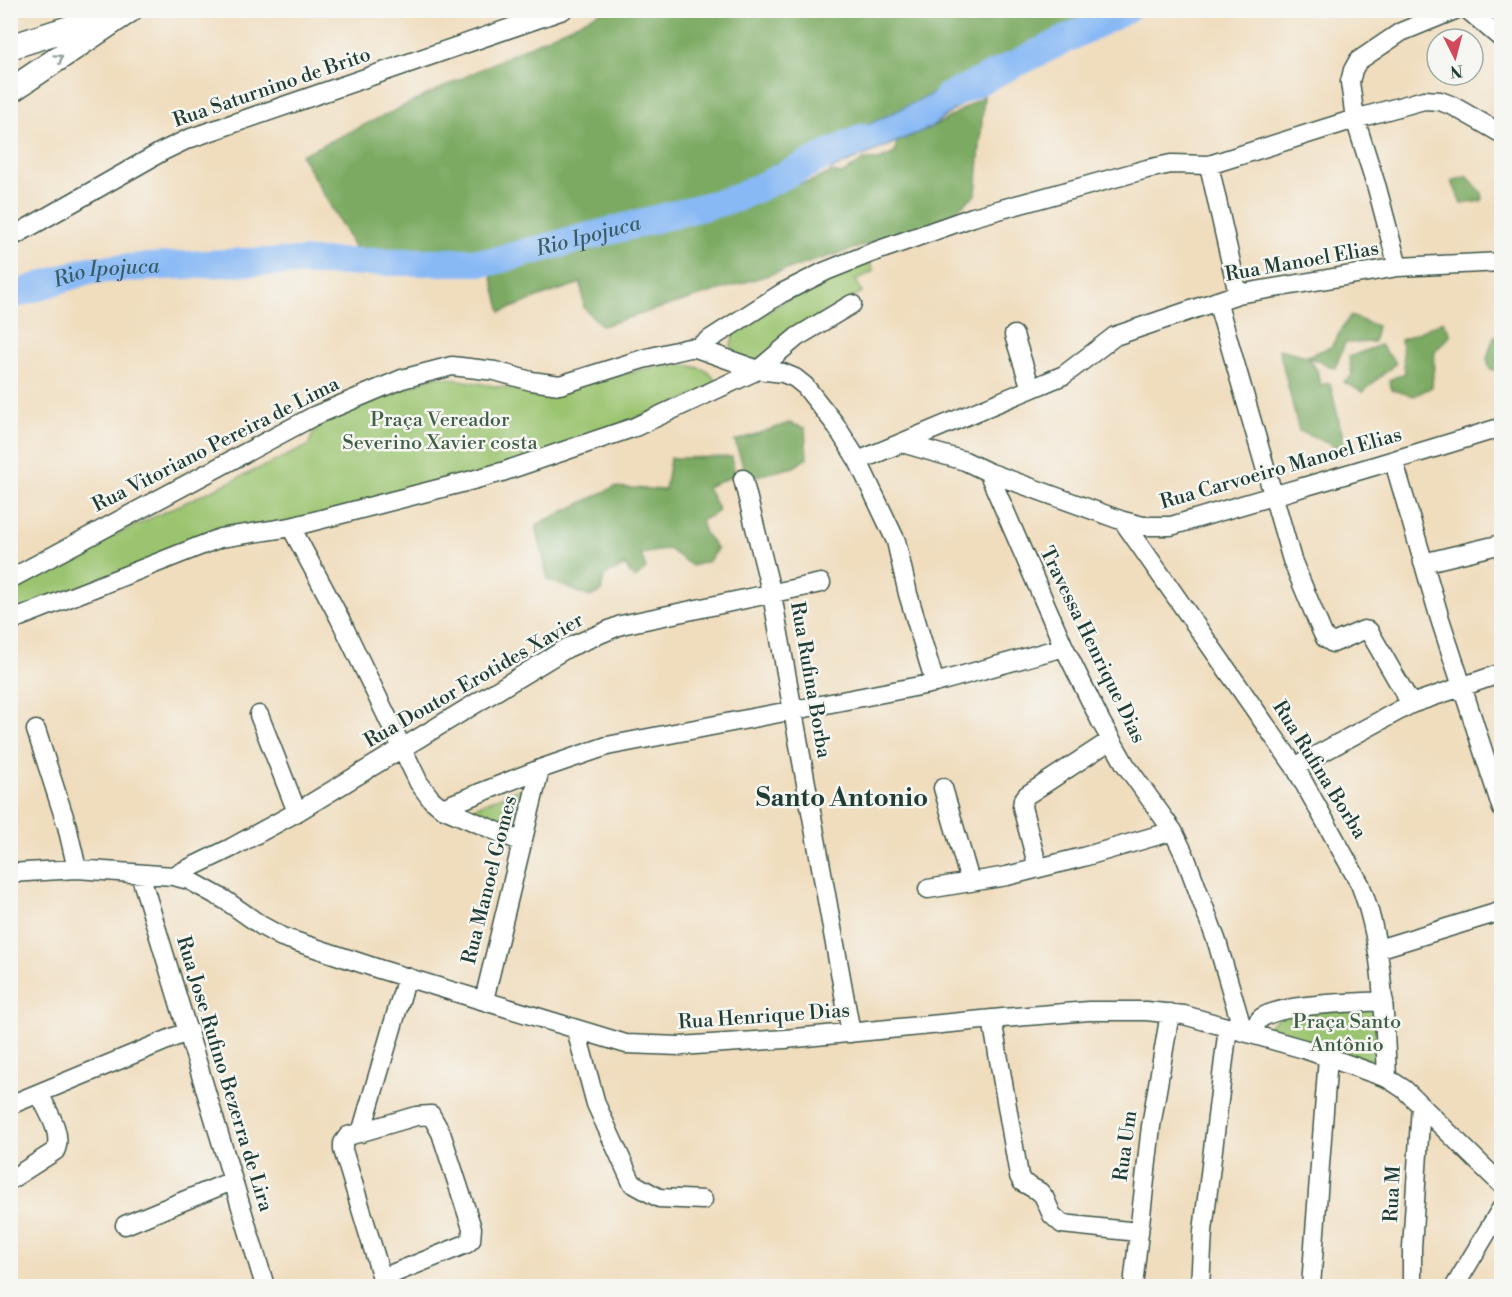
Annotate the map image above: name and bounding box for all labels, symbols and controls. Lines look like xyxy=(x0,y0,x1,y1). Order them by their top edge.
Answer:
north arrow xyxy=(1425,27,1485,87)
street label: Rua Saturnino de Brito xyxy=(170,42,374,134)
one-way arrow xyxy=(52,54,63,65)
text: N xyxy=(1449,60,1464,82)
water label: Rio Ipojuca xyxy=(532,210,644,263)
street label: Rua Manoel Elias xyxy=(1223,236,1381,288)
water label: Rio Ipojuca xyxy=(49,253,160,294)
street label: Rua Vitoriano Pereira de Lima xyxy=(88,371,344,518)
park label: Praça Vereador Severino Xavier costa xyxy=(342,408,539,456)
street label: Rua Carvoeiro Manoel Elias xyxy=(1157,422,1405,516)
street label: Travessa Henrique Dias xyxy=(1033,542,1151,748)
street label: Rua Rufina Borba xyxy=(784,600,836,761)
street label: Rua Doutor Erotides Xavier xyxy=(360,608,588,754)
street label: Rua Rufina Borba xyxy=(1266,696,1372,845)
district label: Santo Antonio xyxy=(756,782,928,814)
street label: Rua Manoel Gomes xyxy=(457,793,523,967)
street label: Rua Jose Rufino Bezerra de Lira xyxy=(170,933,278,1216)
street label: Rua Henrique Dias xyxy=(677,999,851,1035)
park label: Praça Santo Antônio xyxy=(1293,1010,1401,1058)
street label: Rua Um xyxy=(1109,1109,1143,1183)
street label: Rua M xyxy=(1379,1164,1407,1223)

